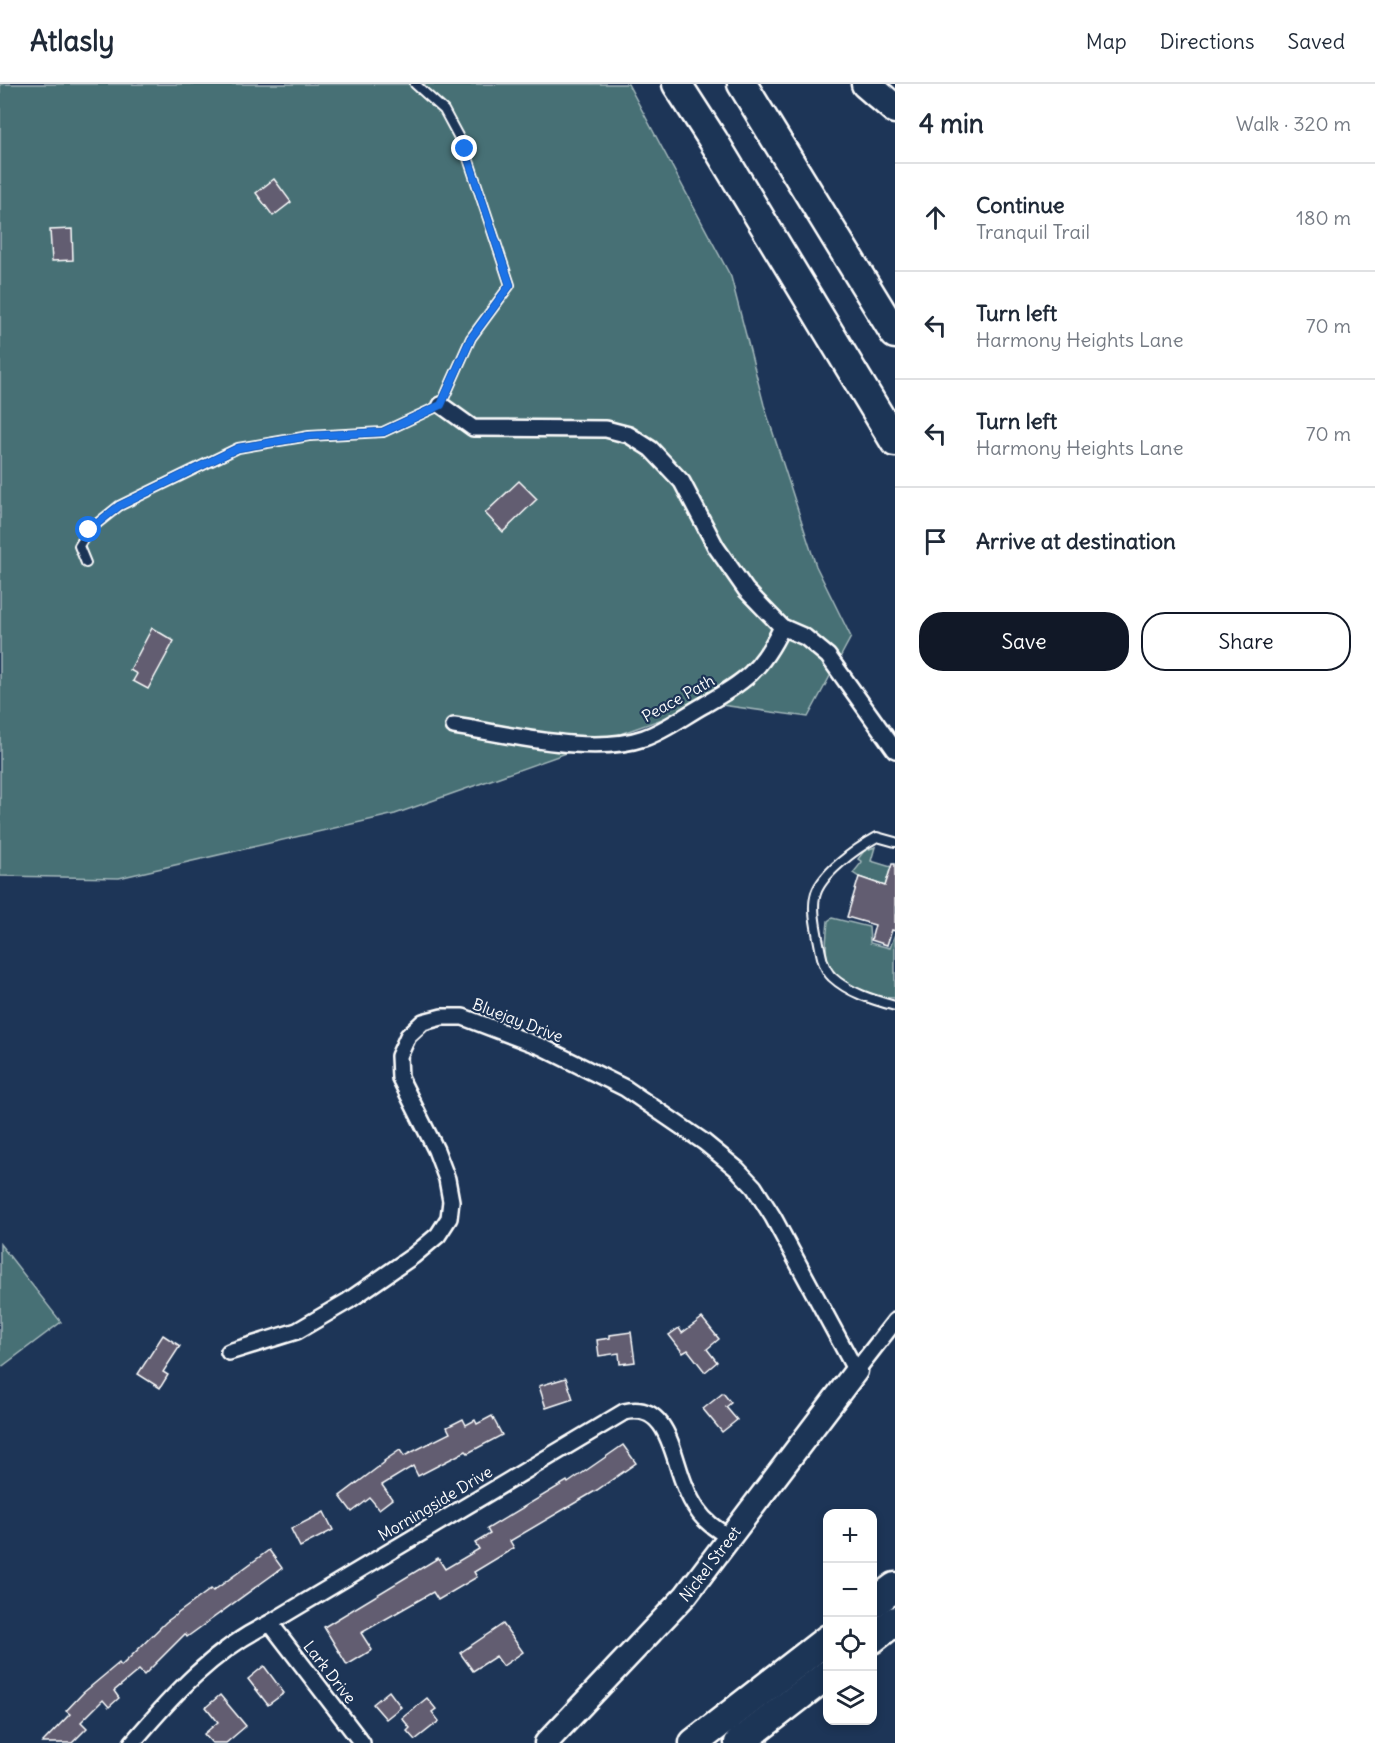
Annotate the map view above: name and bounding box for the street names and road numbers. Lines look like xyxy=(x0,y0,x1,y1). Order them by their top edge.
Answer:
street label: Peace Path xyxy=(638,670,718,726)
street label: Bluejay Drive xyxy=(470,994,566,1046)
street label: Morningside Drive xyxy=(374,1461,496,1545)
street label: Nickel Street xyxy=(675,1522,745,1606)
street label: Lark Drive xyxy=(299,1637,361,1707)

